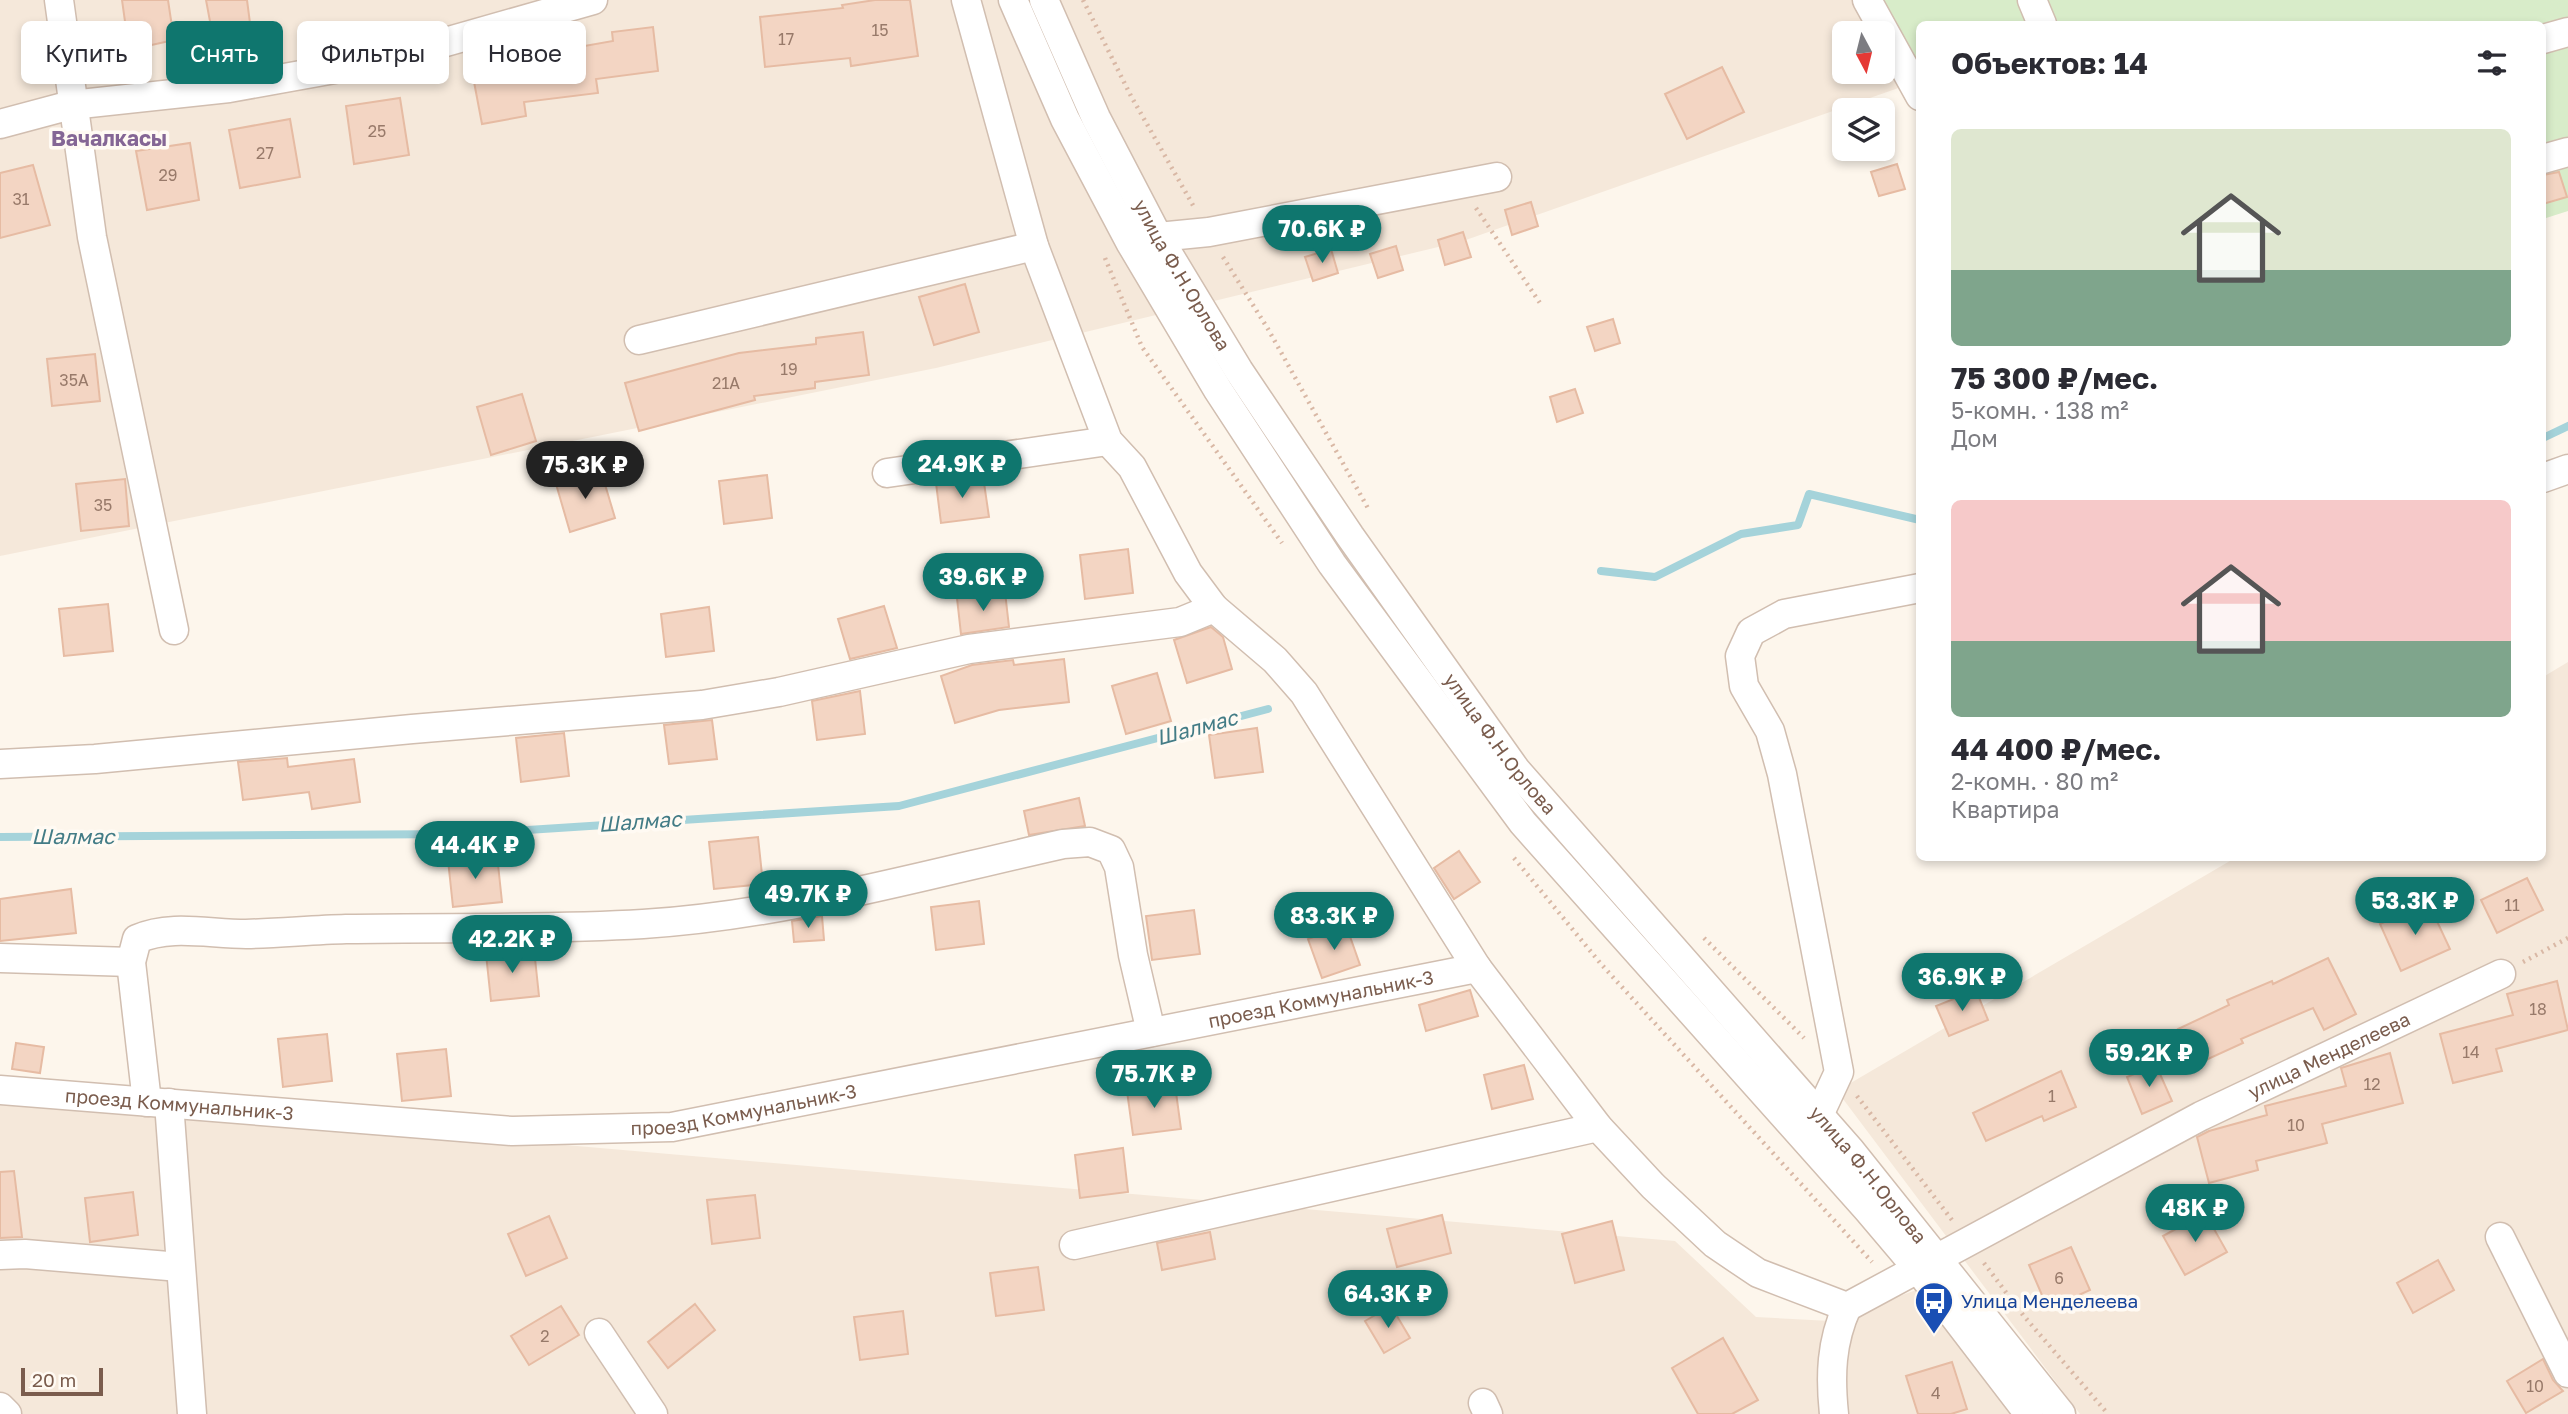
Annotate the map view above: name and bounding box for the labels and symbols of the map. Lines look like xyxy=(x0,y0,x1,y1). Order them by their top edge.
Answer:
house number: 15 xyxy=(871,20,889,40)
north arrow xyxy=(1832,21,1895,84)
house number: 17 xyxy=(778,29,794,49)
house number: 25 xyxy=(368,121,386,141)
district label: Вачалкасы xyxy=(51,125,167,151)
house number: 27 xyxy=(256,143,274,163)
house number: 29 xyxy=(159,165,177,185)
house number: 31 xyxy=(12,189,30,209)
street label: улица Ф.Н.Орлова xyxy=(1129,195,1236,354)
pin: 70.6K ₽ xyxy=(1257,205,1387,265)
house number: 19 xyxy=(780,359,798,379)
house number: 35А xyxy=(59,370,89,390)
house number: 21А xyxy=(712,373,740,393)
pin: 24.9K ₽ xyxy=(897,440,1027,500)
pin: 75.3K ₽ xyxy=(520,442,650,501)
house number: 35 xyxy=(94,495,112,515)
pin: 39.6K ₽ xyxy=(918,554,1048,613)
street label: улица Ф.Н.Орлова xyxy=(1440,668,1562,819)
water label: Шалмас xyxy=(1153,703,1242,750)
water label: Шалмас xyxy=(598,805,684,837)
pin: 44.4K ₽ xyxy=(410,822,540,881)
water label: Шалмас xyxy=(32,823,116,849)
pin: 49.7K ₽ xyxy=(743,870,873,930)
pin: 53.3K ₽ xyxy=(2350,878,2480,937)
pin: 83.3K ₽ xyxy=(1269,892,1399,952)
house number: 11 xyxy=(2504,895,2520,915)
pin: 42.2K ₽ xyxy=(447,916,577,975)
pin: 36.9K ₽ xyxy=(1897,954,2027,1013)
street label: проезд Коммунальник-3 xyxy=(1206,965,1435,1032)
house number: 18 xyxy=(2529,999,2547,1019)
street label: улица Менделеева xyxy=(2244,1007,2413,1103)
pin: 59.2K ₽ xyxy=(2084,1030,2214,1089)
house number: 14 xyxy=(2462,1042,2480,1062)
pin: 75.7K ₽ xyxy=(1089,1050,1219,1110)
house number: 12 xyxy=(2363,1074,2381,1094)
street label: проезд Коммунальник-3 xyxy=(630,1079,859,1139)
street label: проезд Коммунальник-3 xyxy=(64,1083,295,1124)
house number: 1 xyxy=(2048,1086,2056,1106)
street label: улица Ф.Н.Орлова xyxy=(1805,1101,1932,1248)
house number: 10 xyxy=(2287,1115,2305,1135)
pin: 48K ₽ xyxy=(2146,1184,2244,1244)
house number: 6 xyxy=(2054,1268,2064,1288)
pin: 64.3K ₽ xyxy=(1323,1270,1453,1330)
bus stop icon: Улица Менделеева xyxy=(1913,1280,1955,1335)
place label: Улица Менделеева xyxy=(1961,1289,2138,1312)
house number: 2 xyxy=(540,1326,550,1346)
scale bar xyxy=(21,1365,103,1397)
house number: 10 xyxy=(2526,1376,2544,1396)
house number: 4 xyxy=(1931,1383,1941,1403)

